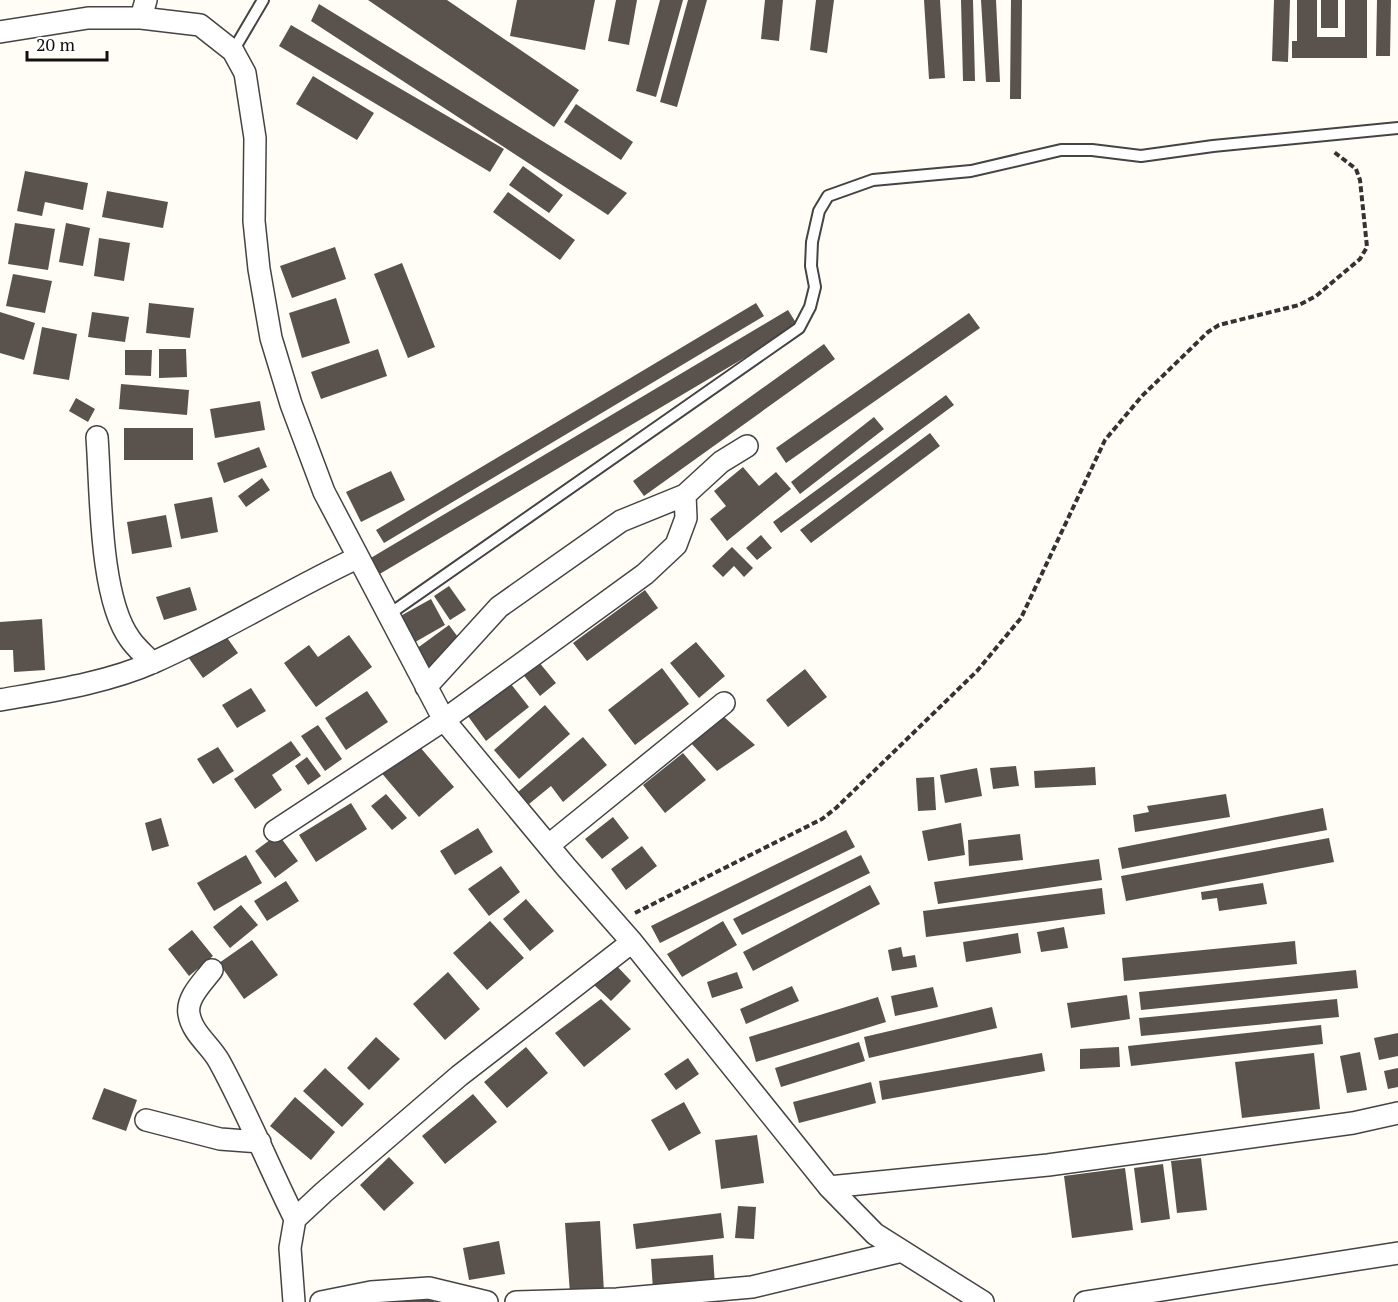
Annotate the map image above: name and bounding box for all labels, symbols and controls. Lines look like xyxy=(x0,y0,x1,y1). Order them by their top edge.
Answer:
scale bar xyxy=(27,24,106,62)
text: 20 m xyxy=(36,32,76,56)

